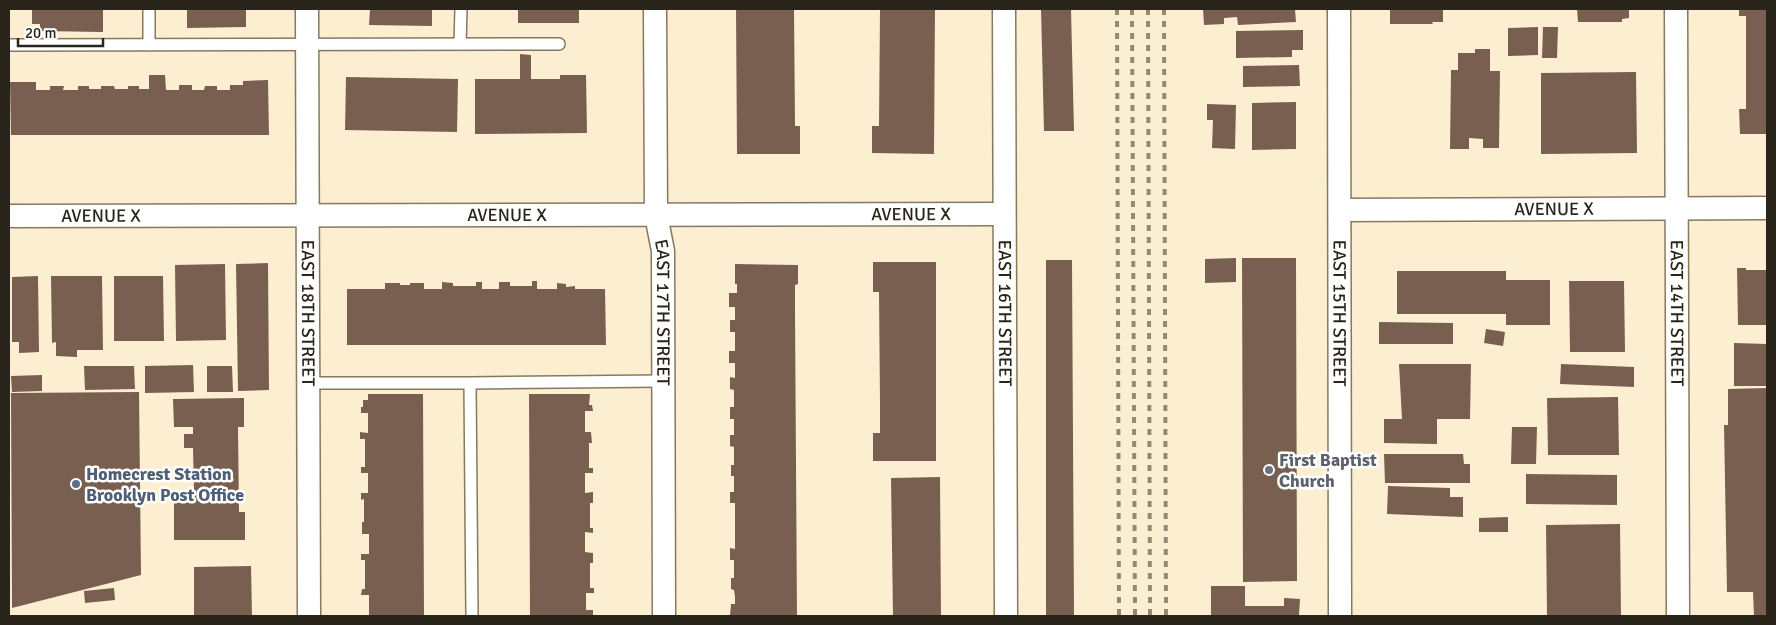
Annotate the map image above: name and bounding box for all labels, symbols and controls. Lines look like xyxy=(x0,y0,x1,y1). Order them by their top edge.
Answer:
scale bar xyxy=(18,15,102,47)
text: 20 m xyxy=(25,24,56,42)
street label: AVENUE X xyxy=(1514,198,1594,220)
street label: AVENUE X xyxy=(871,203,951,225)
street label: AVENUE X xyxy=(467,204,547,226)
street label: AVENUE X xyxy=(61,205,141,227)
street label: EAST 17TH STREET xyxy=(650,237,674,386)
street label: EAST 18TH STREET xyxy=(297,240,319,386)
street label: EAST 16TH STREET xyxy=(994,240,1016,386)
street label: EAST 15TH STREET xyxy=(1328,240,1351,386)
street label: EAST 14TH STREET xyxy=(1666,240,1688,386)
place label: First Baptist Church xyxy=(1279,449,1377,492)
place label: Homecrest Station Brooklyn Post Office xyxy=(86,463,244,506)
marker: First Baptist Church xyxy=(1263,464,1275,476)
marker: Homecrest Station Brooklyn Post Office xyxy=(70,478,82,490)

